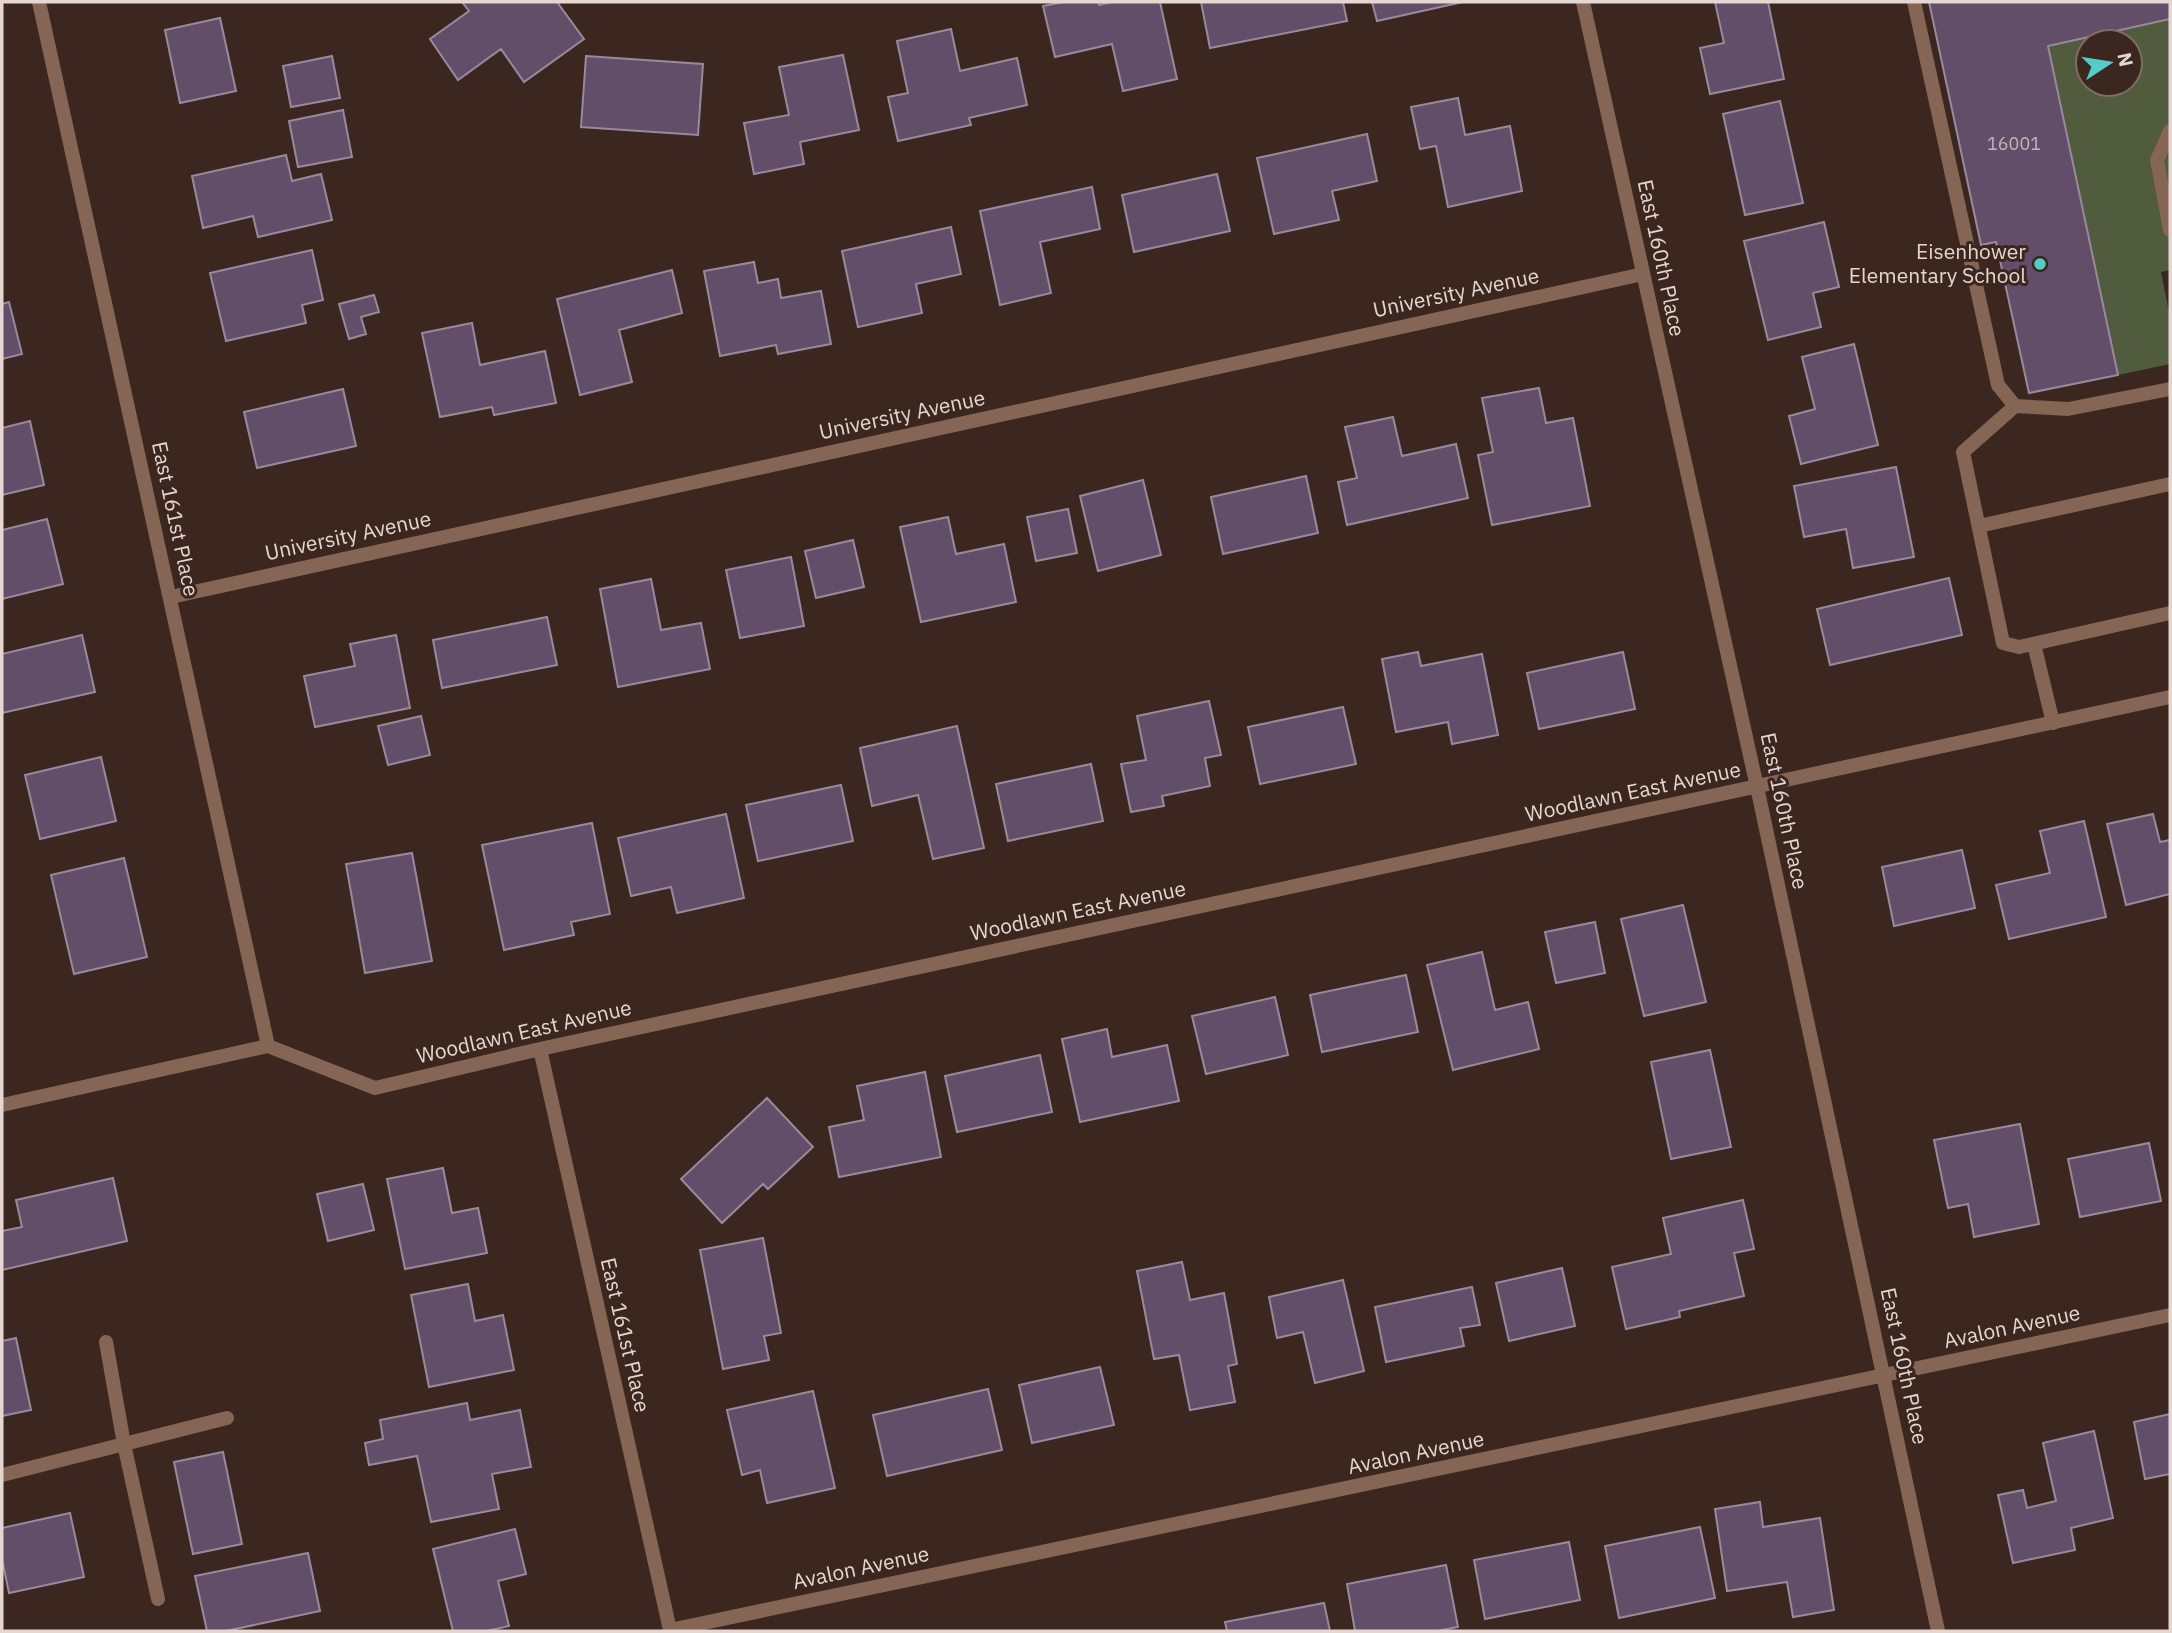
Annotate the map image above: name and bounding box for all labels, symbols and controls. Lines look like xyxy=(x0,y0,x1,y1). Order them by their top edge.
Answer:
north arrow xyxy=(2074,28,2144,98)
text: N xyxy=(2112,50,2139,69)
house number: 16001 xyxy=(1987,132,2041,155)
street label: East 160th Place xyxy=(1632,177,1692,339)
place label: Eisenhower Elementary School xyxy=(1849,237,2026,289)
marker: Eisenhower Elementary School xyxy=(2032,256,2048,272)
street label: University Avenue xyxy=(1370,261,1541,323)
street label: University Avenue xyxy=(816,383,987,445)
street label: East 161st Place xyxy=(146,439,206,599)
street label: University Avenue xyxy=(262,504,433,566)
street label: East 160th Place xyxy=(1755,730,1815,892)
street label: Woodlawn East Avenue xyxy=(1522,754,1743,828)
street label: Woodlawn East Avenue xyxy=(967,873,1188,947)
street label: Woodlawn East Avenue xyxy=(413,993,634,1069)
street label: East 161st Place xyxy=(595,1255,657,1415)
street label: East 160th Place xyxy=(1875,1285,1935,1447)
street label: Avalon Avenue xyxy=(1941,1298,2083,1354)
street label: Avalon Avenue xyxy=(1345,1424,1487,1480)
street label: Avalon Avenue xyxy=(790,1539,932,1595)

